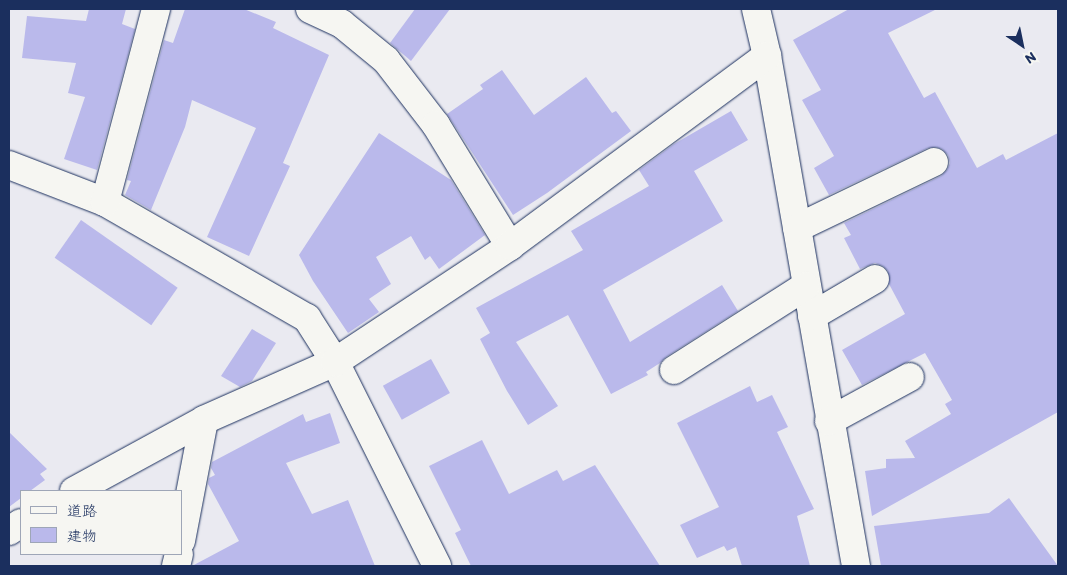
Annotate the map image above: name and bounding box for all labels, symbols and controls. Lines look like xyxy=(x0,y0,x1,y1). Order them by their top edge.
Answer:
north arrow xyxy=(997,20,1047,70)
text: N xyxy=(1022,48,1039,68)
legend xyxy=(20,490,182,555)
text: 道路 xyxy=(67,502,97,520)
text: 建物 xyxy=(67,527,97,545)

